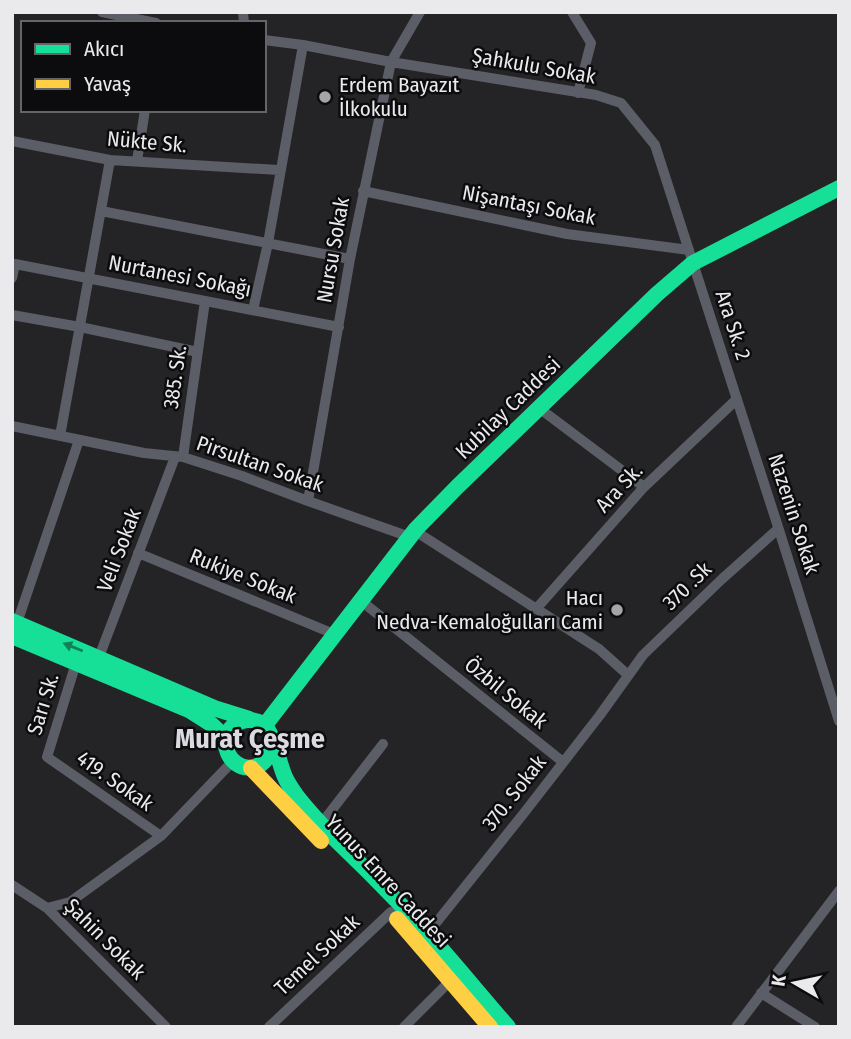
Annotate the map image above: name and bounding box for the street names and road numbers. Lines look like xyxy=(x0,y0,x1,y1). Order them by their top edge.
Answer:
street label: Şahkulu Sokak xyxy=(470,42,598,90)
street label: Nükte Sk. xyxy=(106,126,188,158)
street label: Nişantaşı Sokak xyxy=(460,179,598,231)
street label: Nursu Sokak xyxy=(311,195,355,305)
street label: Nurtanesi Sokağı xyxy=(106,249,254,303)
street label: Ara Sk. 2 xyxy=(710,287,756,363)
street label: 385. Sk. xyxy=(158,344,192,410)
street label: Kubilay Caddesi xyxy=(450,351,566,465)
street label: Pirsultan Sokak xyxy=(193,430,327,498)
street label: Nazenin Sokak xyxy=(762,451,826,578)
street label: Ara Sk. xyxy=(590,458,648,518)
street label: Veli Sokak xyxy=(91,504,147,595)
street label: Rukiye Sokak xyxy=(186,543,301,609)
street label: 370 .Sk xyxy=(657,556,717,616)
street label: Özbil Sokak xyxy=(459,652,553,734)
street label: Sarı Sk. xyxy=(21,670,65,738)
street label: 419. Sokak xyxy=(72,745,159,817)
street label: 370. Sokak xyxy=(476,750,552,836)
street label: Yunus Emre Caddesi xyxy=(320,809,456,953)
street label: Şahin Sokak xyxy=(59,893,151,985)
street label: Temel Sokak xyxy=(269,909,365,1001)

